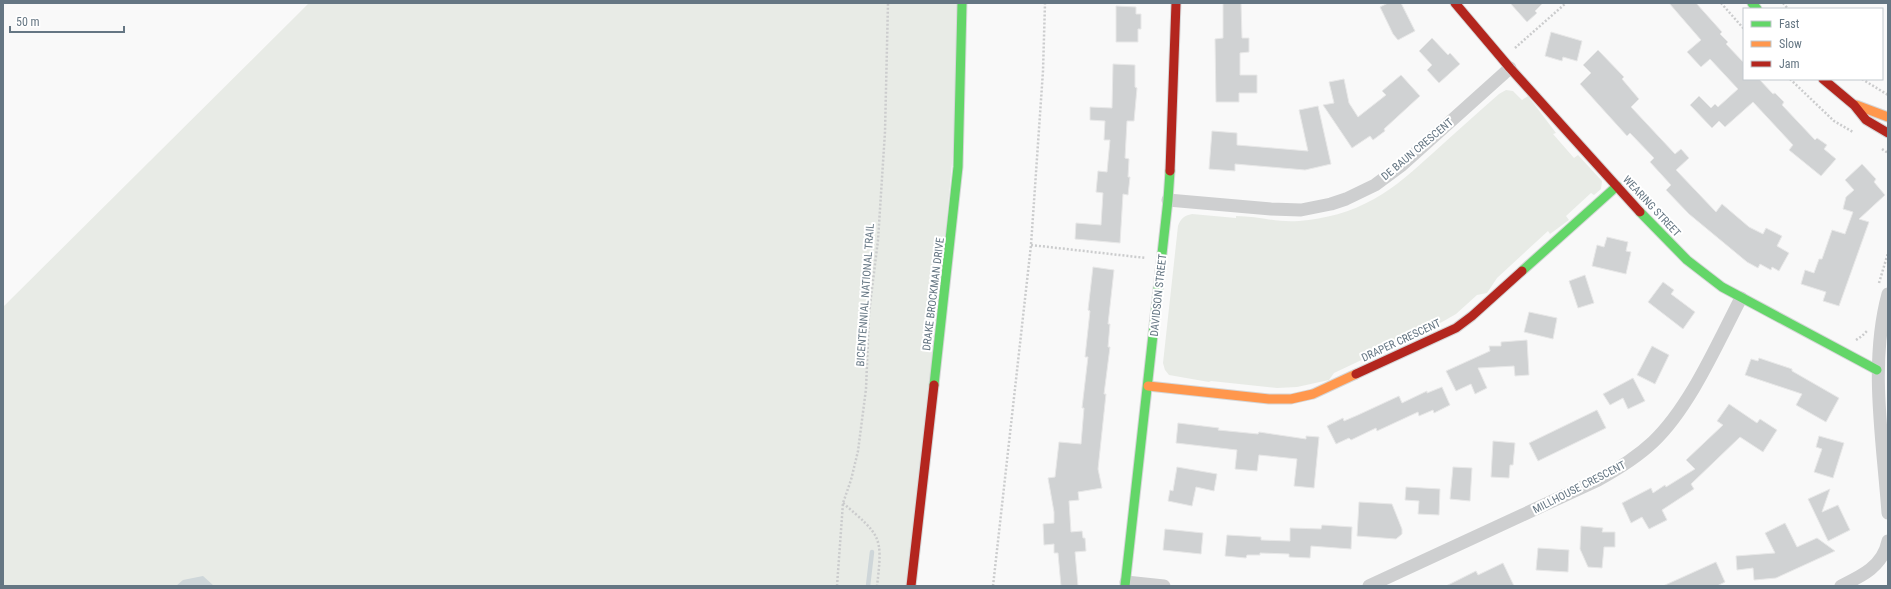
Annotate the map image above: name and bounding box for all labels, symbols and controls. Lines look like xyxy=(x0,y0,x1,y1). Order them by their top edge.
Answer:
scale bar xyxy=(10,8,124,34)
legend xyxy=(1743,8,1883,80)
text: 50 m xyxy=(16,15,40,29)
text: Fast xyxy=(1779,17,1800,31)
text: Slow xyxy=(1779,37,1802,51)
text: Jam xyxy=(1779,57,1800,71)
street label: DE BAUN CRESCENT xyxy=(1379,116,1456,183)
street label: WEARING STREET xyxy=(1620,173,1683,240)
street label: BICENTENNIAL NATIONAL TRAIL xyxy=(854,223,877,367)
street label: DRAKE BROCKMAN DRIVE xyxy=(920,236,947,351)
street label: DAVIDSON STREET xyxy=(1148,253,1169,337)
street label: DRAPER CRESCENT xyxy=(1360,316,1443,364)
street label: MILLHOUSE CRESCENT xyxy=(1531,458,1628,516)

